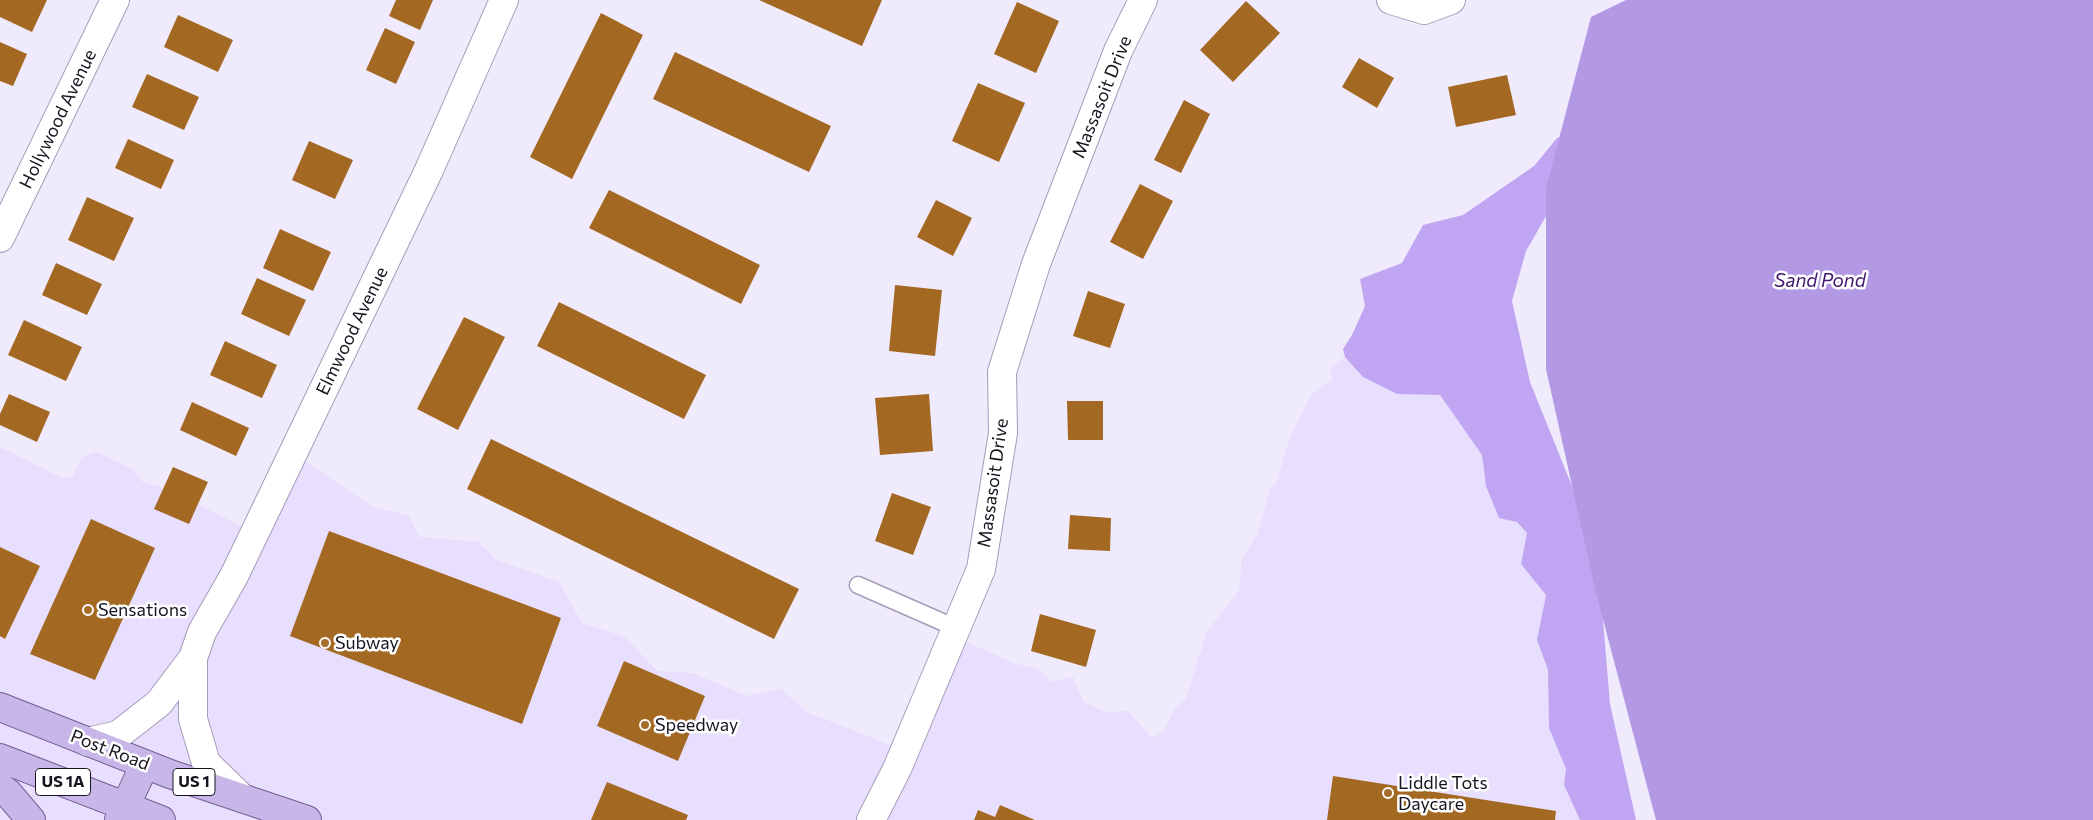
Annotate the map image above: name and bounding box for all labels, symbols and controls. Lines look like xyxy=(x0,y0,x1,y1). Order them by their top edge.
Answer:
street label: Massasoit Drive xyxy=(1068,33,1136,161)
street label: Hollywood Avenue xyxy=(15,46,101,192)
street label: Elmwood Avenue xyxy=(312,263,392,399)
water label: Sand Pond xyxy=(1774,270,1866,292)
street label: Massasoit Drive xyxy=(973,417,1013,549)
place label: Sensations xyxy=(98,599,187,621)
marker: Sensations xyxy=(82,604,94,616)
place label: Subway xyxy=(335,632,399,654)
marker: Subway xyxy=(319,637,331,649)
place label: Speedway xyxy=(655,714,738,736)
marker: Speedway xyxy=(639,719,651,731)
street label: Post Road xyxy=(68,725,152,775)
road number: US 1A xyxy=(36,769,90,796)
road number: US 1 xyxy=(173,769,215,796)
place label: Liddle Tots Daycare xyxy=(1398,772,1488,814)
marker: Liddle Tots Daycare xyxy=(1382,787,1394,799)

